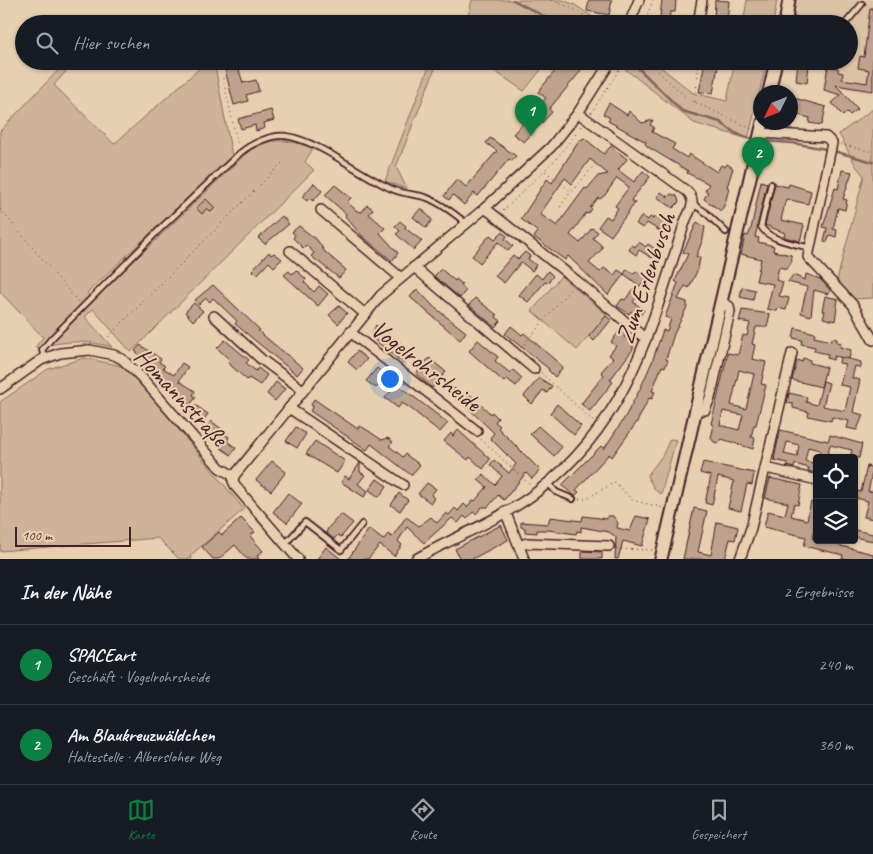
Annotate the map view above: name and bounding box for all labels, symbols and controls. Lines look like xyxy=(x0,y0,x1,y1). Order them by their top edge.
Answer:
search box xyxy=(15,15,858,70)
icon: search xyxy=(33,29,61,57)
text: Hier suchen xyxy=(73,31,149,55)
north arrow xyxy=(753,85,798,130)
pin: 1 xyxy=(515,95,547,136)
pin: 2 xyxy=(742,137,774,178)
street label: Zum Erlenbusch xyxy=(609,207,684,348)
street label: Vogelrohrsheide xyxy=(365,313,489,420)
street label: Homannstraße xyxy=(127,341,236,454)
your location xyxy=(377,366,403,392)
map controls xyxy=(813,454,858,544)
button: locate xyxy=(813,454,858,499)
button: layers xyxy=(813,499,858,544)
scale bar xyxy=(15,524,131,547)
text: 100 m xyxy=(22,527,52,544)
text: In der Nähe xyxy=(20,579,110,605)
text: 2 Ergebnisse xyxy=(784,582,853,602)
text: SPACEart xyxy=(67,643,135,667)
text: 1 xyxy=(32,655,40,675)
text: 240 m xyxy=(819,655,853,675)
text: Geschäft · Vogelrohrsheide xyxy=(67,667,209,687)
text: Am Blaukreuzwäldchen xyxy=(67,723,215,747)
text: 2 xyxy=(32,735,40,755)
text: 360 m xyxy=(819,735,853,755)
text: Haltestelle · Albersloher Weg xyxy=(67,747,221,767)
tab: Karte xyxy=(127,796,155,843)
tab: Route xyxy=(409,796,437,843)
tab: Gespeichert xyxy=(691,796,746,843)

